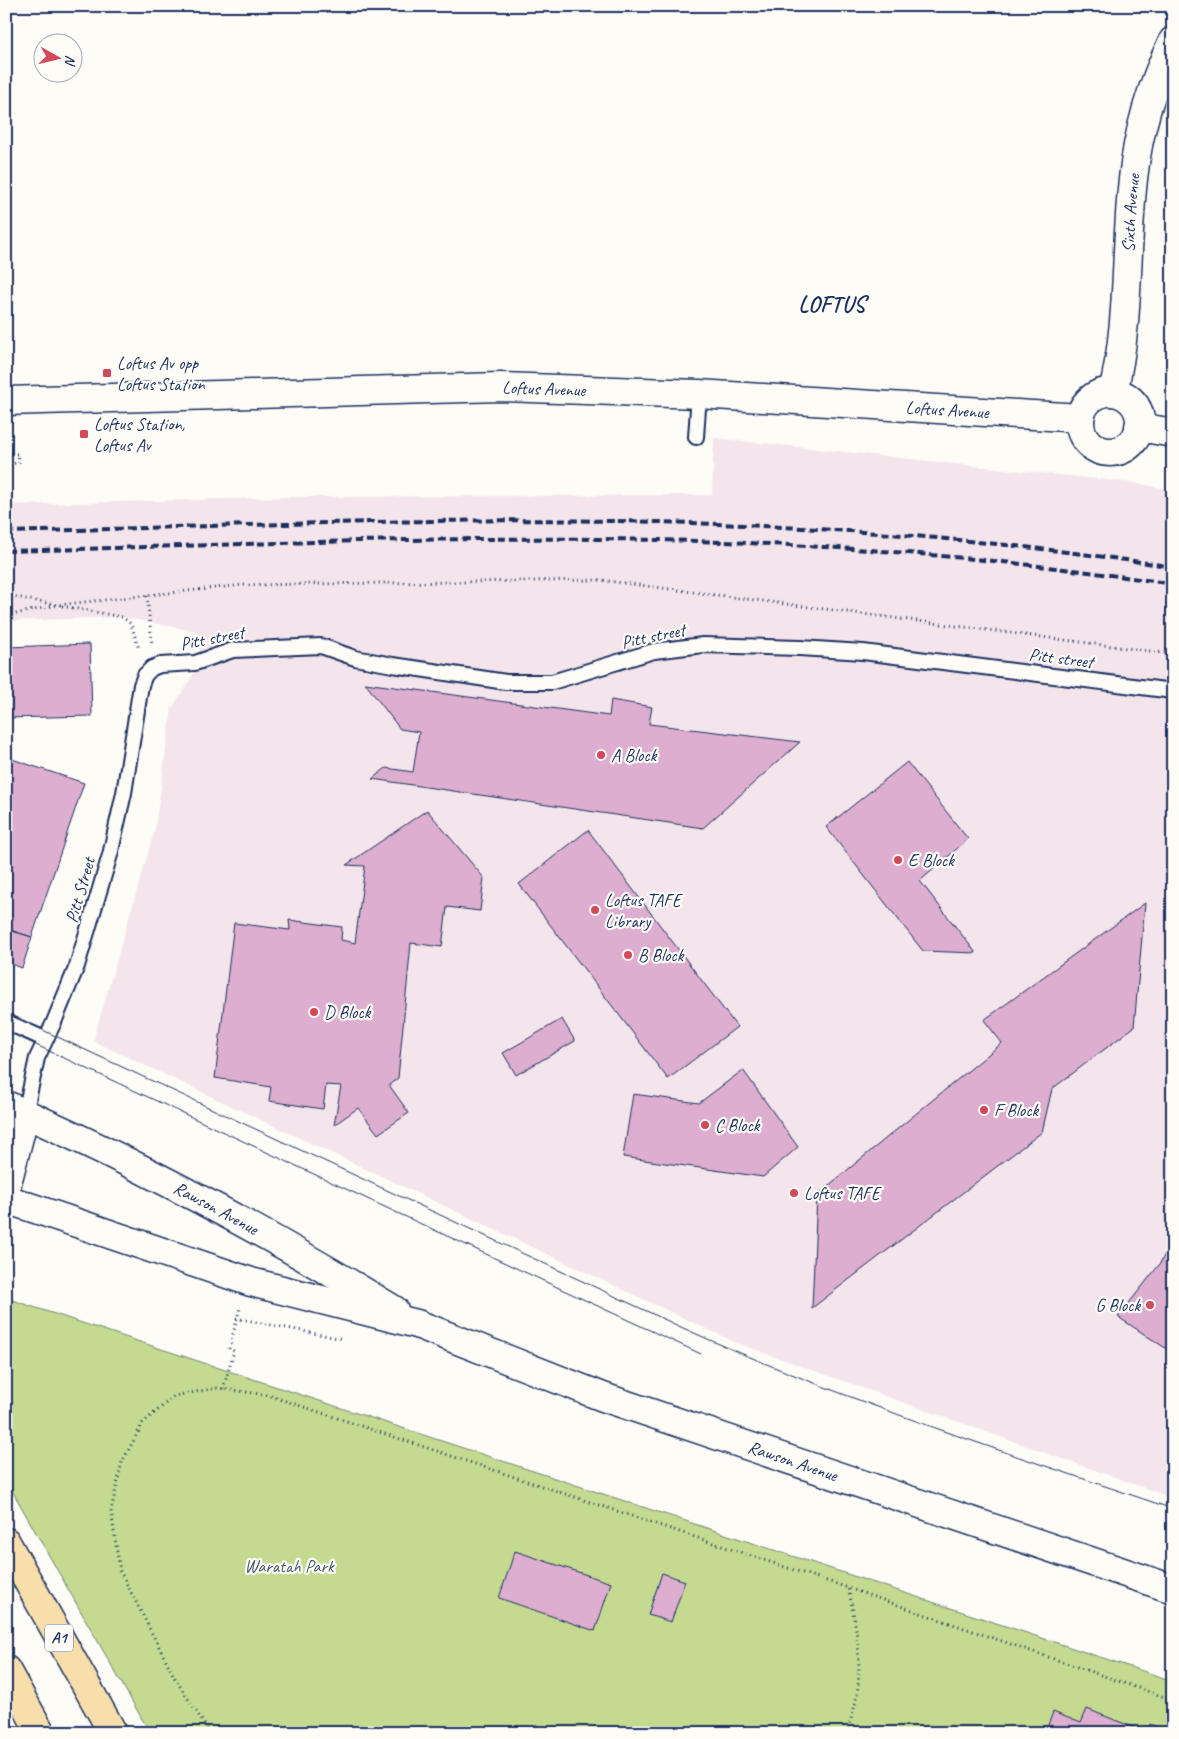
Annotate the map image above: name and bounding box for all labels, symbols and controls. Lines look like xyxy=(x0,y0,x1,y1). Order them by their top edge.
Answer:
north arrow xyxy=(32,32,82,82)
text: N xyxy=(61,54,79,68)
street label: Sixth Avenue xyxy=(1117,172,1145,253)
district label: LOFTUS xyxy=(798,291,870,319)
place label: Loftus Av opp Loftus Station xyxy=(117,352,205,395)
marker: Loftus Av opp Loftus Station xyxy=(101,367,113,379)
street label: Loftus Avenue xyxy=(502,376,587,401)
street label: Loftus Avenue xyxy=(905,396,991,423)
place label: Loftus Station, Loftus Av xyxy=(94,413,185,456)
marker: Loftus Station, Loftus Av xyxy=(78,428,90,440)
street label: Pitt street xyxy=(619,618,690,653)
street label: Pitt street xyxy=(178,620,249,655)
street label: Pitt street xyxy=(1028,643,1097,673)
place label: A Block xyxy=(611,744,658,766)
marker: A Block xyxy=(595,749,607,761)
place label: E Block xyxy=(908,849,955,871)
street label: Pitt Street xyxy=(60,853,100,925)
marker: E Block xyxy=(892,854,904,866)
place label: Loftus TAFE Library xyxy=(605,889,683,932)
marker: Loftus TAFE Library xyxy=(589,904,601,916)
place label: B Block xyxy=(638,944,685,966)
marker: B Block xyxy=(622,949,634,961)
place label: D Block xyxy=(324,1001,372,1023)
marker: D Block xyxy=(308,1006,320,1018)
place label: F Block xyxy=(994,1099,1039,1121)
marker: F Block xyxy=(978,1104,990,1116)
place label: C Block xyxy=(715,1114,761,1136)
marker: C Block xyxy=(699,1119,711,1131)
street label: Rawson Avenue xyxy=(170,1176,263,1240)
place label: Loftus TAFE xyxy=(804,1182,882,1204)
marker: Loftus TAFE xyxy=(788,1187,800,1199)
place label: G Block xyxy=(1095,1294,1141,1316)
marker: G Block xyxy=(1144,1299,1156,1311)
street label: Rawson Avenue xyxy=(745,1436,841,1487)
park label: Waratah Park xyxy=(245,1555,335,1577)
road number: A1 xyxy=(45,1625,73,1652)

